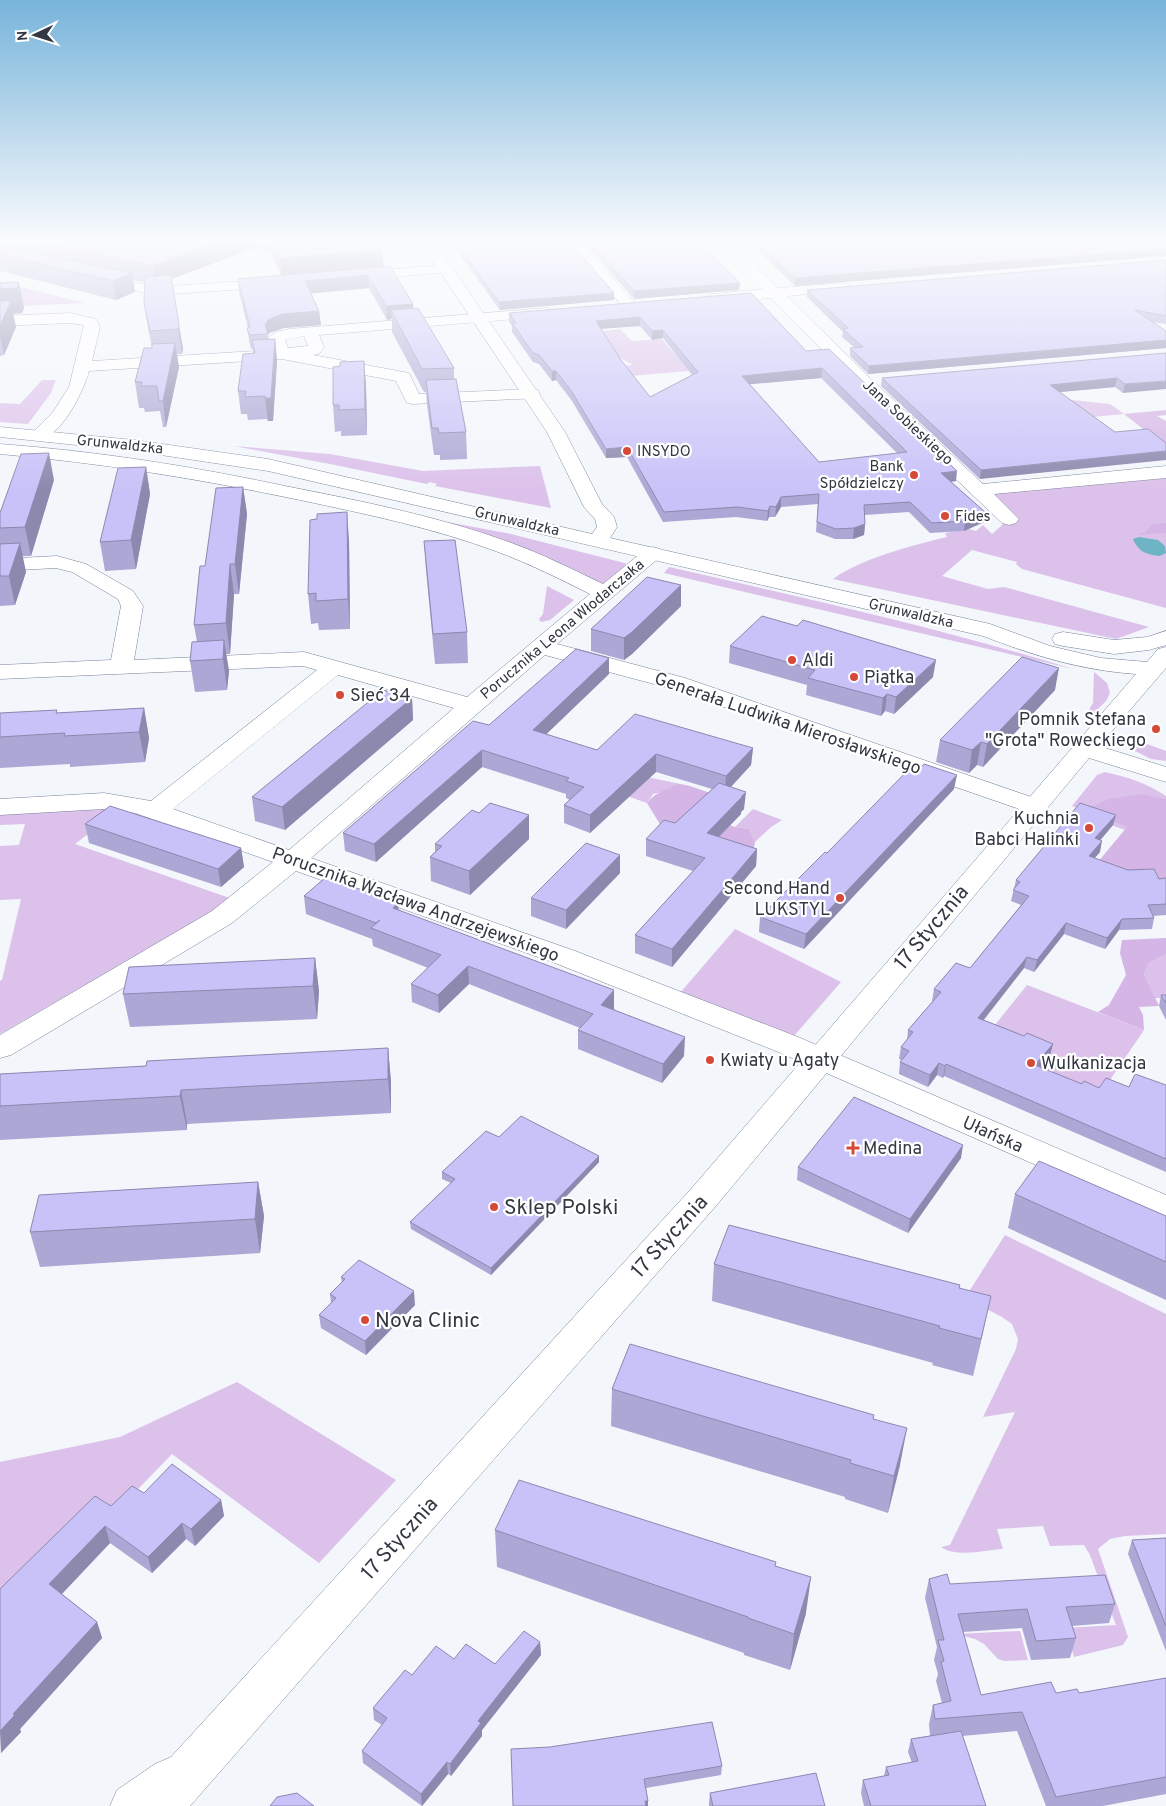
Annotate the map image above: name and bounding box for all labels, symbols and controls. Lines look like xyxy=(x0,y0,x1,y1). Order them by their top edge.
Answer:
north arrow xyxy=(10,10,60,60)
text: N xyxy=(15,30,32,41)
street label: Jana Sobieskiego xyxy=(858,376,956,470)
street label: Grunwaldzka xyxy=(76,432,164,459)
place label: INSYDO xyxy=(637,443,691,462)
marker: INSYDO xyxy=(621,445,633,457)
place label: Bank Spółdzielczy xyxy=(819,458,904,494)
marker: Bank Spółdzielczy xyxy=(908,469,920,481)
street label: Grunwaldzka xyxy=(472,503,561,541)
place label: Fides xyxy=(955,508,991,527)
marker: Fides xyxy=(939,510,951,522)
street label: Porucznika Leona Włodarczaka xyxy=(477,556,649,704)
street label: Grunwaldzka xyxy=(866,595,955,633)
place label: Aldi xyxy=(802,650,834,673)
marker: Aldi xyxy=(786,654,798,666)
place label: Piątka xyxy=(864,667,914,690)
street label: Generała Ludwika Mierosławskiego xyxy=(651,668,924,781)
marker: Piątka xyxy=(848,671,860,683)
place label: Sieć 34 xyxy=(350,685,411,708)
marker: Sieć 34 xyxy=(334,689,346,701)
place label: Pomnik Stefana "Grota" Roweckiego xyxy=(985,709,1146,753)
marker: Pomnik Stefana "Grota" Roweckiego xyxy=(1150,723,1162,735)
place label: Kuchnia Babci Halinki xyxy=(974,808,1079,852)
marker: Kuchnia Babci Halinki xyxy=(1083,822,1095,834)
street label: Porucznika Wacława Andrzejewskiego xyxy=(269,843,562,968)
place label: Second Hand LUKSTYL xyxy=(723,878,830,922)
street label: 17 Stycznia xyxy=(889,880,976,976)
marker: Second Hand LUKSTYL xyxy=(834,892,846,904)
place label: Kwiaty u Agaty xyxy=(720,1050,839,1073)
place label: Wulkanizacja xyxy=(1041,1053,1146,1076)
marker: Kwiaty u Agaty xyxy=(704,1054,716,1066)
marker: Wulkanizacja xyxy=(1025,1057,1037,1069)
street label: Ułańska xyxy=(958,1112,1026,1159)
place label: Medina xyxy=(863,1138,922,1161)
marker: Medina xyxy=(847,1142,859,1154)
street label: 17 Stycznia xyxy=(626,1190,715,1284)
place label: Sklep Polski xyxy=(504,1195,618,1222)
marker: Sklep Polski xyxy=(488,1201,500,1213)
place label: Nova Clinic xyxy=(375,1308,480,1335)
marker: Nova Clinic xyxy=(359,1314,371,1326)
street label: 17 Stycznia xyxy=(356,1492,445,1586)

